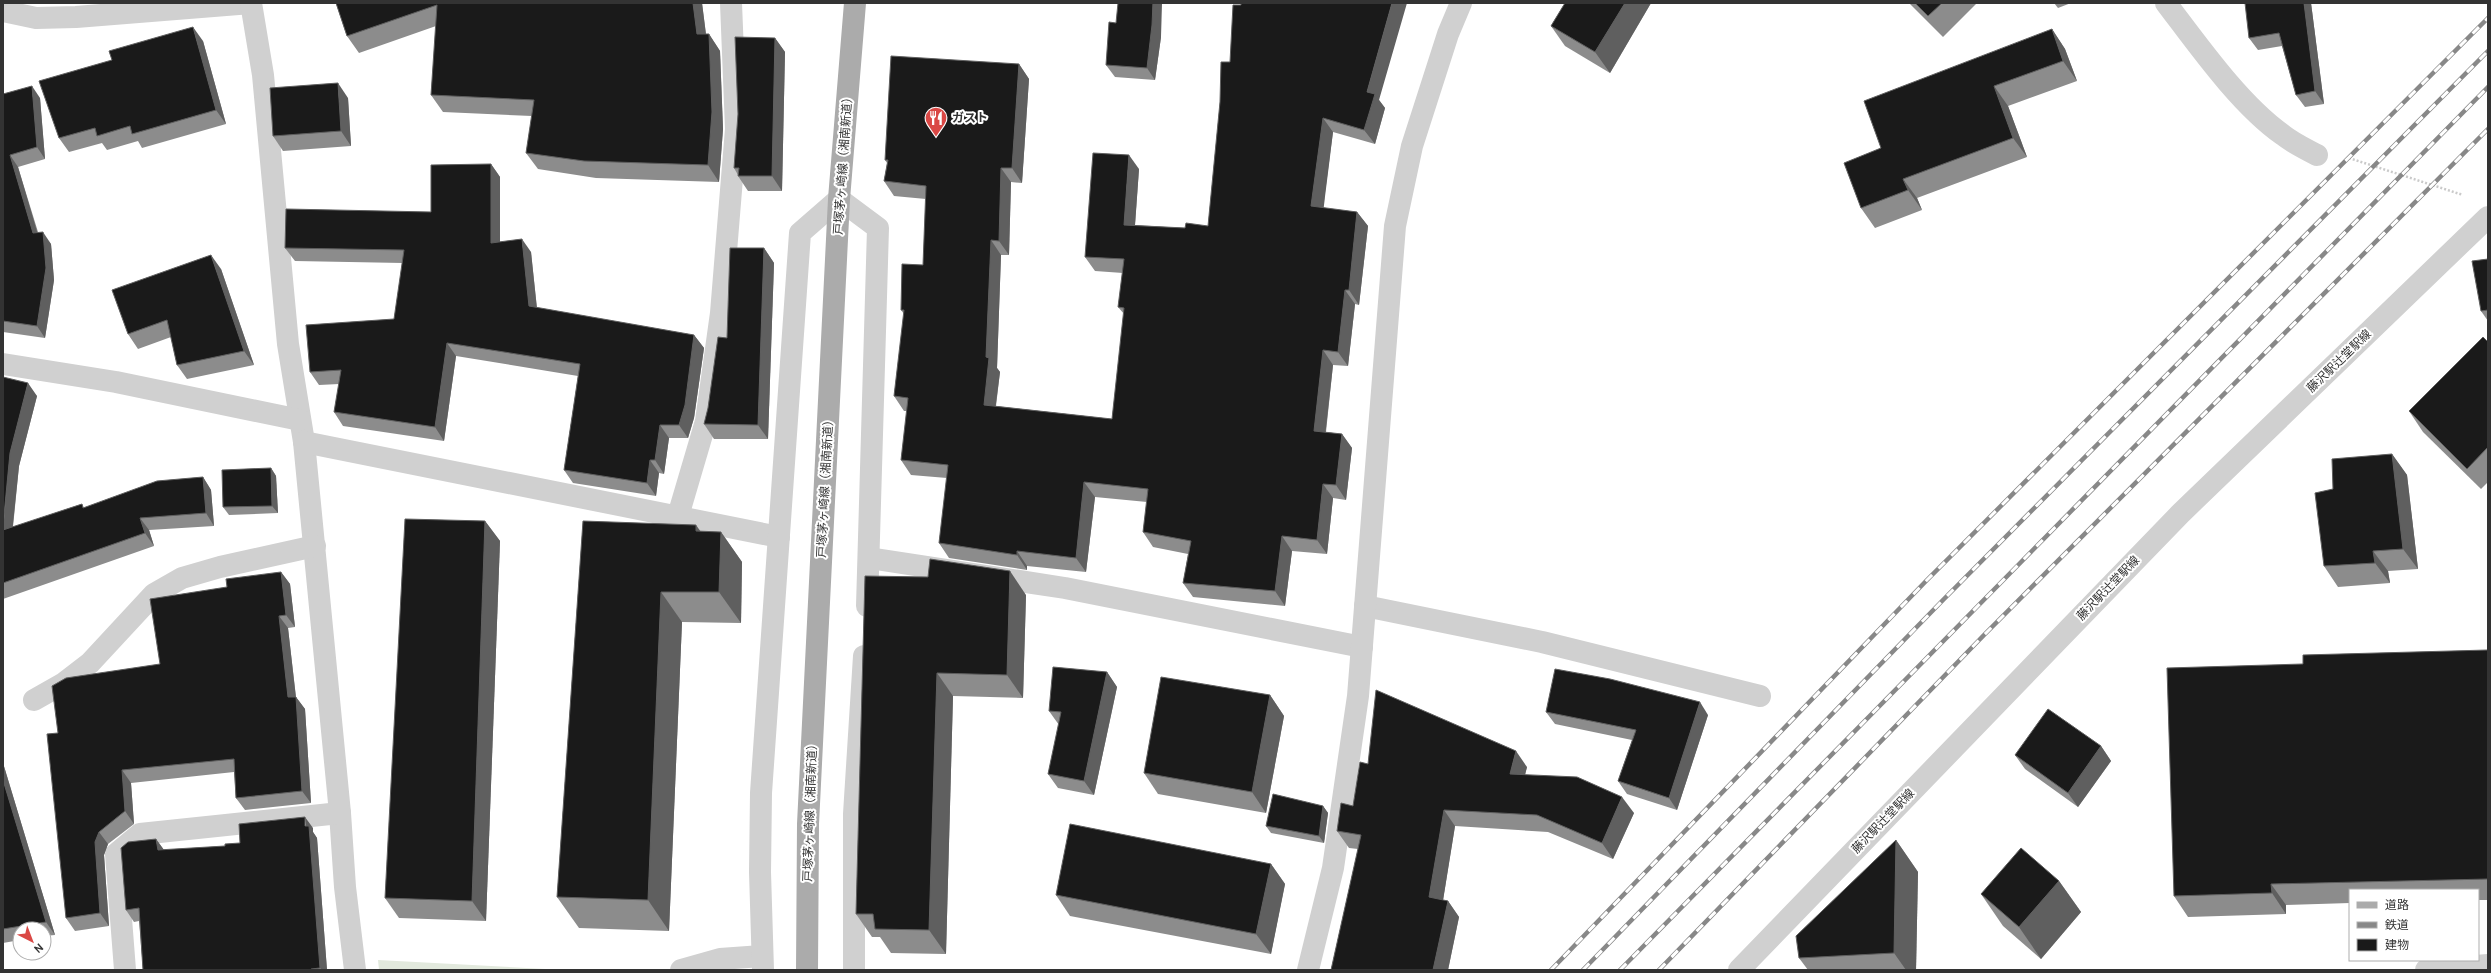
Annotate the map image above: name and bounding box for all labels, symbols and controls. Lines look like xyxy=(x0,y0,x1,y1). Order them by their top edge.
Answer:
street label: 戸塚茅ヶ崎線（湘南新道） xyxy=(830,91,855,235)
restaurant icon: ガスト xyxy=(923,105,949,138)
place label: ガスト xyxy=(952,110,988,125)
street label: 藤沢駅辻堂駅線 xyxy=(2303,326,2374,395)
street label: 戸塚茅ヶ崎線（湘南新道） xyxy=(813,414,836,558)
street label: 藤沢駅辻堂駅線 xyxy=(2073,552,2142,623)
street label: 戸塚茅ヶ崎線（湘南新道） xyxy=(799,738,820,882)
street label: 藤沢駅辻堂駅線 xyxy=(1848,785,1917,856)
legend xyxy=(2349,889,2479,961)
text: 道路 xyxy=(2385,897,2409,912)
text: 鉄道 xyxy=(2385,917,2409,932)
north arrow xyxy=(12,921,52,961)
text: 建物 xyxy=(2385,937,2409,952)
text: N xyxy=(31,941,46,956)

